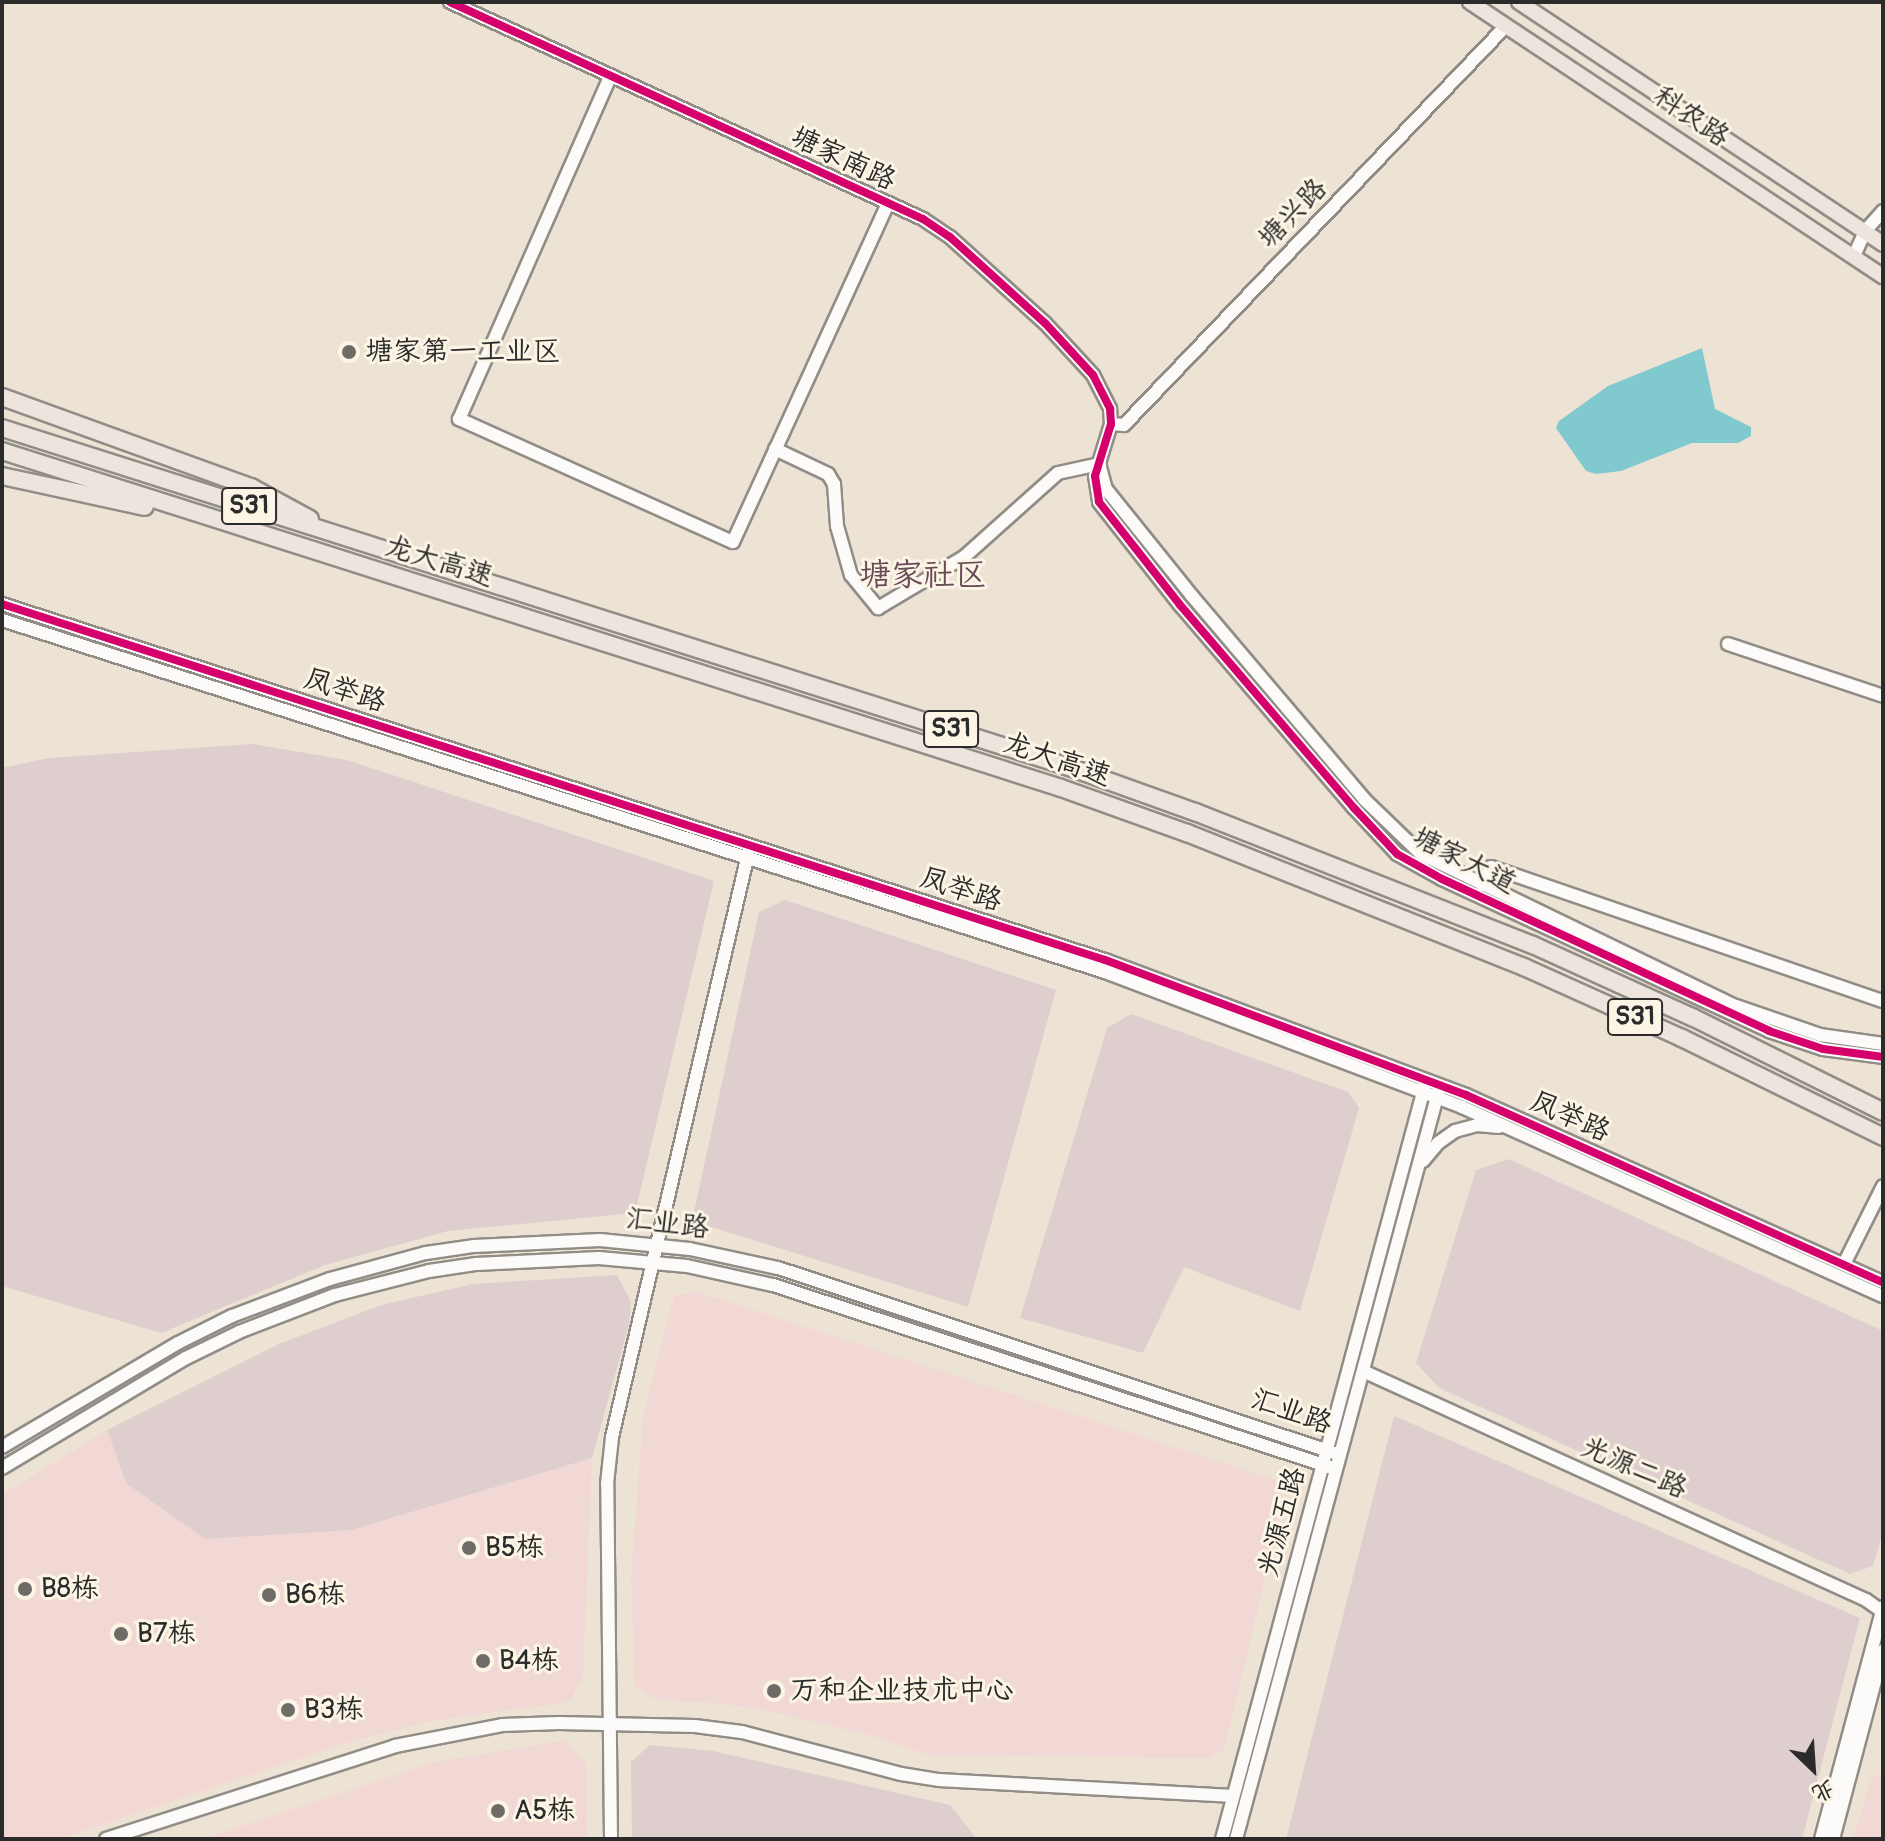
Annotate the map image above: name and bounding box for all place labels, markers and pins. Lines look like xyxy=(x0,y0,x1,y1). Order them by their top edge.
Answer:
place label: 塘家第一工业区 xyxy=(365,335,561,369)
marker: 塘家第一工业区 xyxy=(340,343,358,361)
place label: B5栋 xyxy=(485,1531,544,1565)
marker: B5栋 xyxy=(460,1539,478,1557)
place label: B8栋 xyxy=(41,1572,99,1606)
place label: B6栋 xyxy=(285,1578,345,1612)
marker: B8栋 xyxy=(16,1580,34,1598)
marker: B6栋 xyxy=(260,1586,278,1604)
place label: B7栋 xyxy=(137,1617,196,1651)
marker: B7栋 xyxy=(112,1625,130,1643)
place label: B4栋 xyxy=(499,1644,559,1678)
marker: B4栋 xyxy=(474,1652,492,1670)
place label: 万和企业技术中心 xyxy=(790,1674,1014,1708)
marker: 万和企业技术中心 xyxy=(765,1682,783,1700)
place label: B3栋 xyxy=(304,1693,363,1727)
marker: B3栋 xyxy=(279,1701,297,1719)
place label: A5栋 xyxy=(514,1794,575,1828)
marker: A5栋 xyxy=(489,1802,507,1820)

